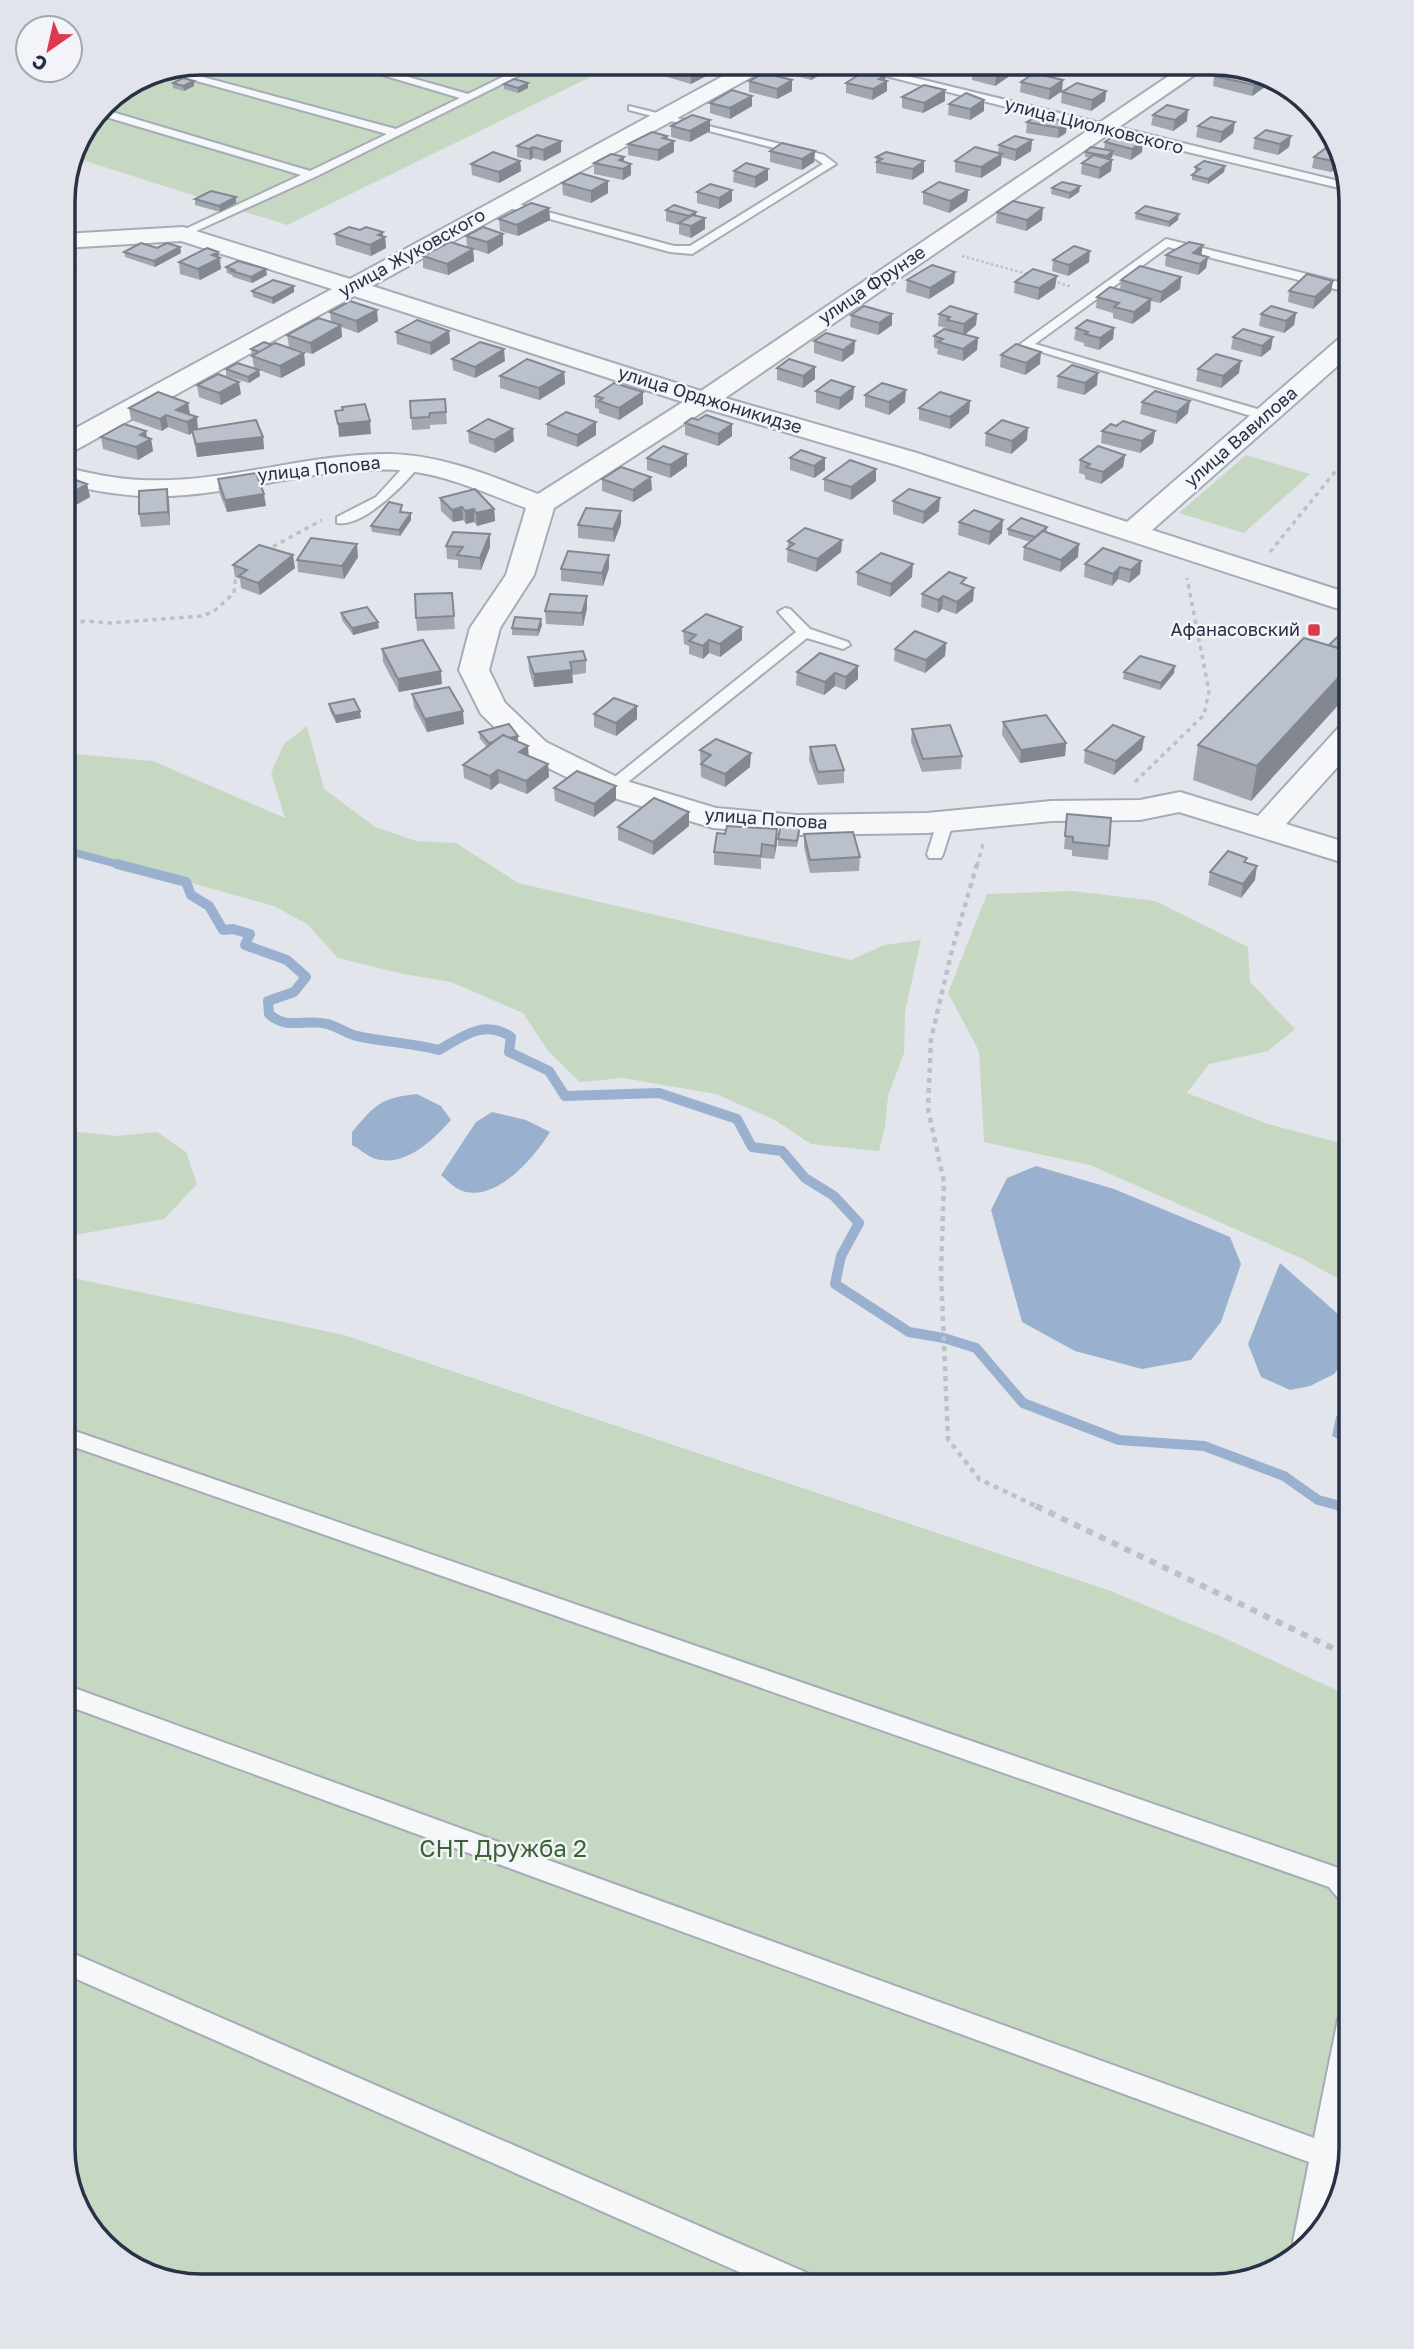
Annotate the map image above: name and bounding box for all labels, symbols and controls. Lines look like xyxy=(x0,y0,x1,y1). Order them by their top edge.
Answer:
north arrow xyxy=(14,14,84,84)
text: С xyxy=(27,50,51,77)
street label: улица Циолковского xyxy=(1003,92,1186,158)
street label: улица Жуковского xyxy=(334,203,489,302)
street label: улица Фрунзе xyxy=(814,240,929,328)
street label: улица Орджоникидзе xyxy=(616,361,805,438)
street label: улица Вавилова xyxy=(1179,381,1301,491)
street label: улица Попова xyxy=(256,451,381,485)
place label: Афанасовский xyxy=(1171,618,1300,640)
marker: Афанасовский xyxy=(1306,622,1322,638)
street label: улица Попова xyxy=(704,803,828,833)
park label: СНТ Дружба 2 xyxy=(419,1833,587,1862)

